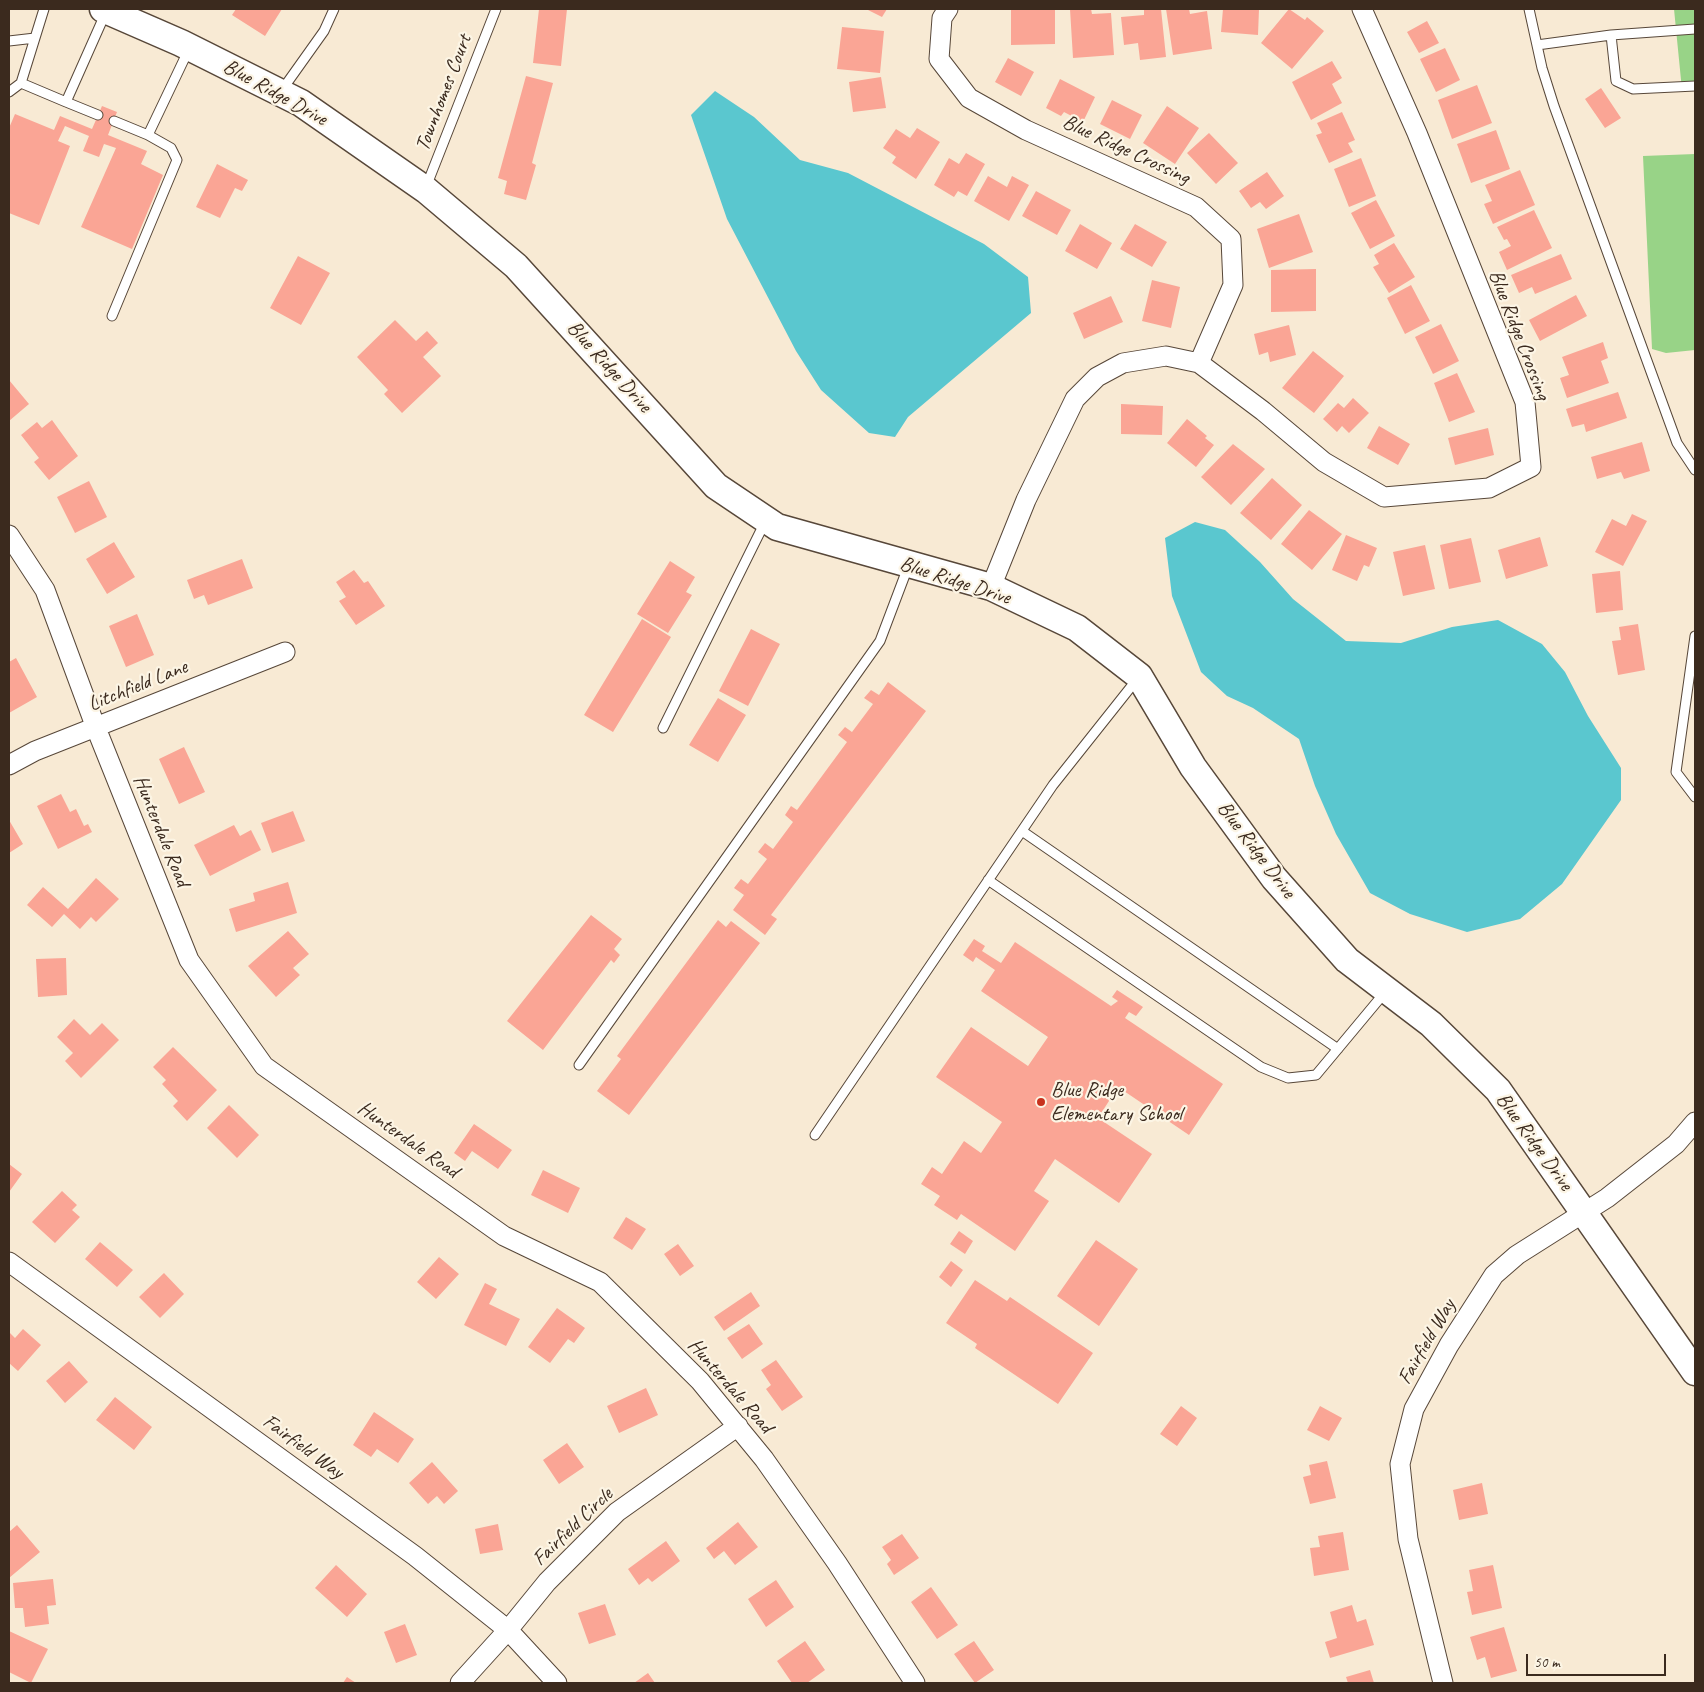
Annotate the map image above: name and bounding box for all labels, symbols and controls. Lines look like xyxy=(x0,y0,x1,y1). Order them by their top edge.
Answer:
street label: Townhomes Court xyxy=(410,31,478,155)
street label: Blue Ridge Drive xyxy=(219,54,331,132)
street label: Blue Ridge Crossing xyxy=(1058,110,1194,190)
street label: Blue Ridge Crossing xyxy=(1483,266,1555,404)
street label: Blue Ridge Drive xyxy=(561,316,657,418)
street label: Blue Ridge Drive xyxy=(896,551,1014,611)
street label: Litchfield Lane xyxy=(85,655,191,717)
street label: Hunterdale Road xyxy=(127,772,195,890)
street label: Blue Ridge Drive xyxy=(1211,797,1301,903)
place label: Blue Ridge Elementary School xyxy=(1051,1077,1182,1127)
street label: Blue Ridge Drive xyxy=(1490,1088,1578,1196)
street label: Hunterdale Road xyxy=(353,1096,463,1184)
marker: Blue Ridge Elementary School xyxy=(1035,1096,1047,1108)
street label: Fairfield Way xyxy=(1393,1295,1461,1389)
street label: Hunterdale Road xyxy=(682,1333,778,1439)
street label: Fairfield Way xyxy=(258,1409,348,1485)
street label: Fairfield Circle xyxy=(528,1482,618,1572)
scale bar xyxy=(1529,1644,1669,1676)
text: 50 m xyxy=(1534,1653,1560,1672)

